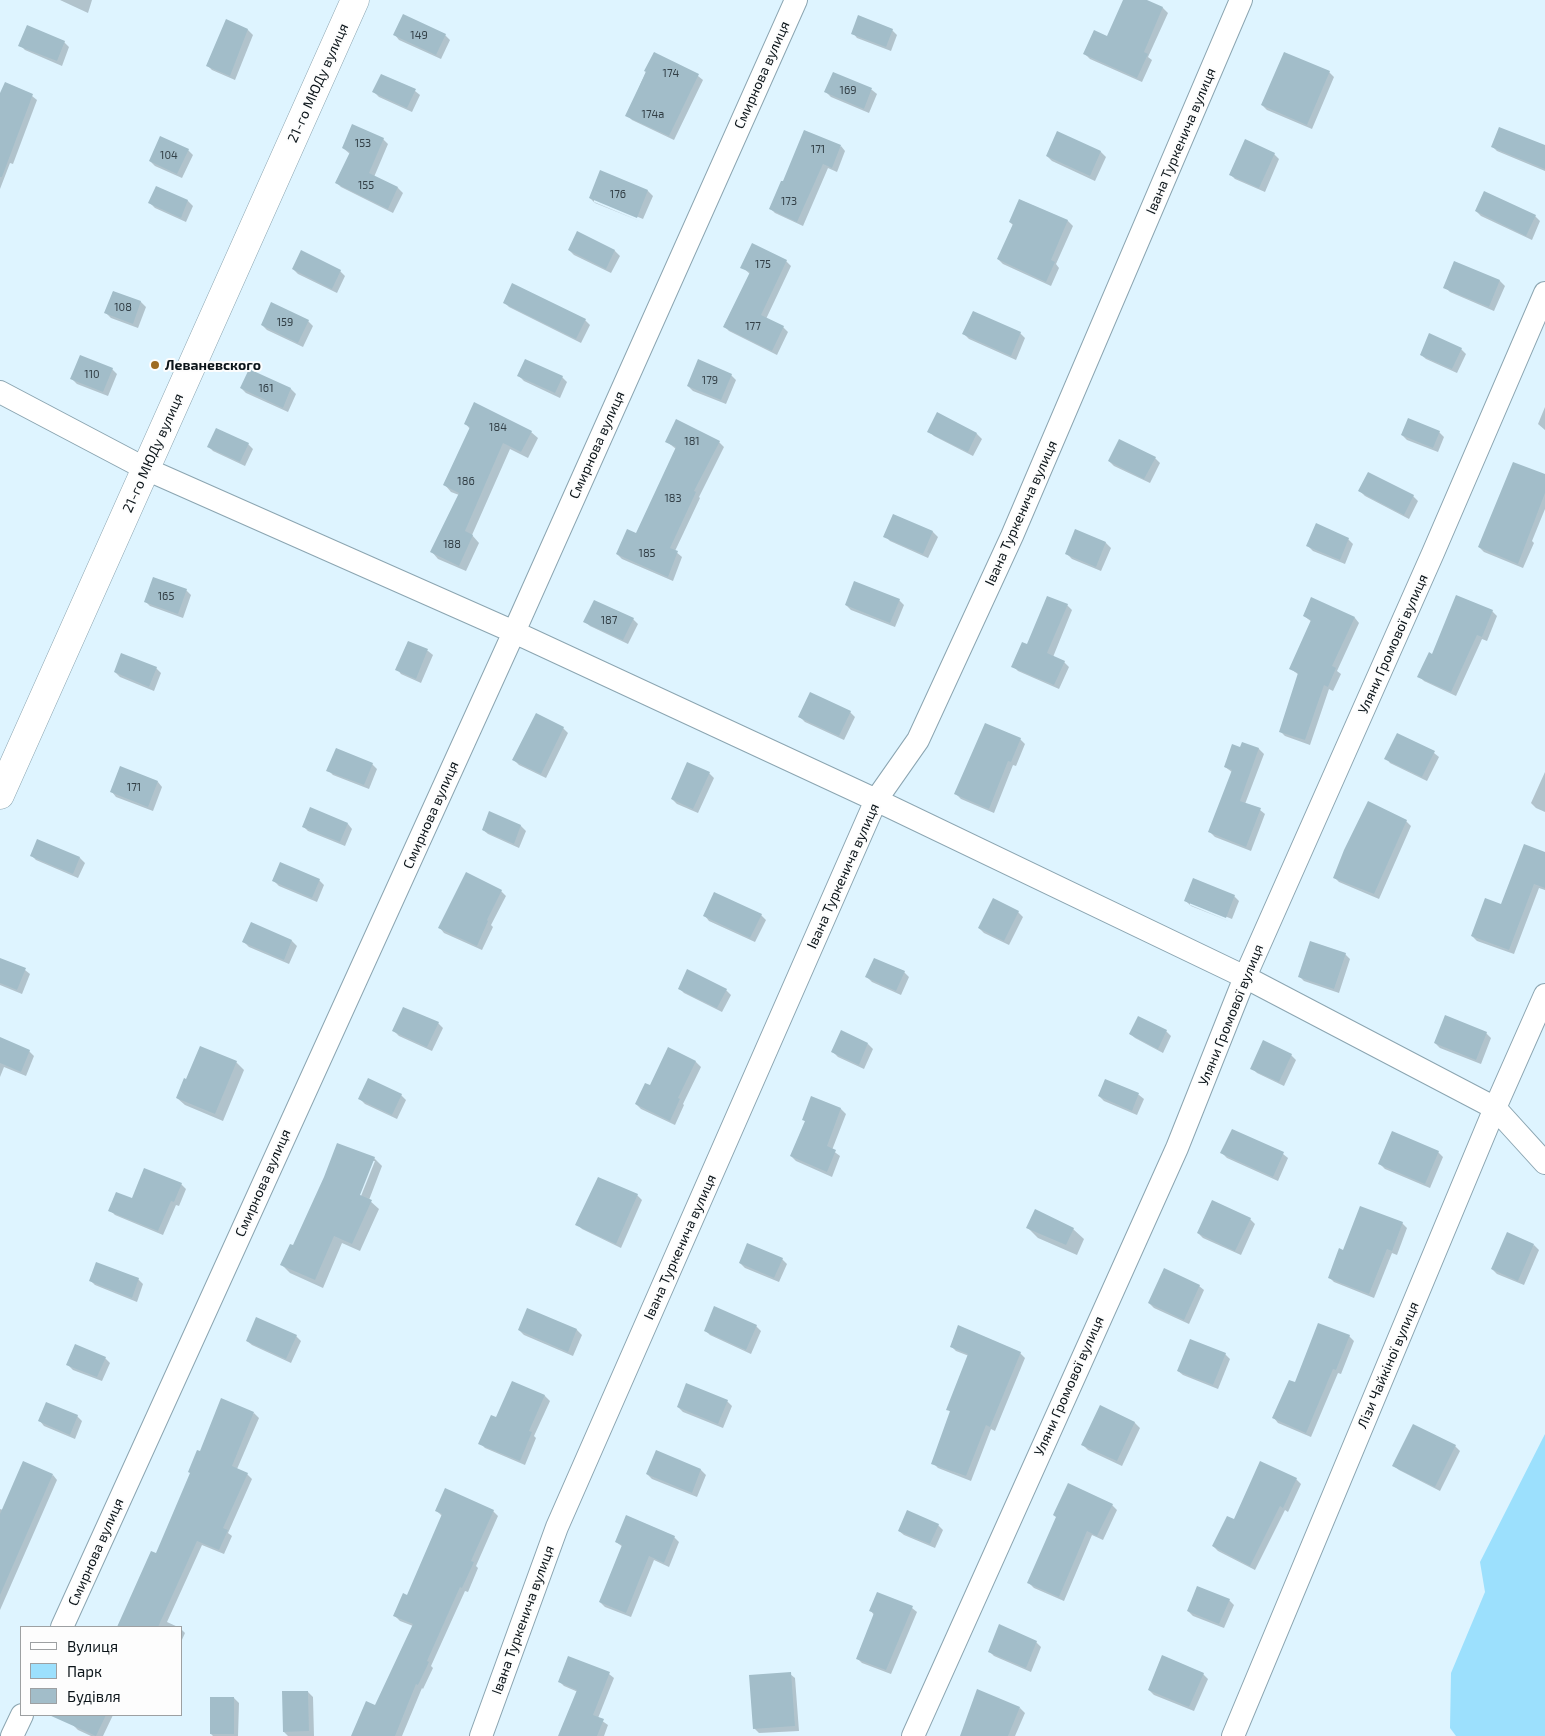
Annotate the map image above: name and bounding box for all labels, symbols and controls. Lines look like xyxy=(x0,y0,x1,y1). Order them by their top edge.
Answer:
street label: Смирнова вулиця xyxy=(731,18,793,132)
street label: 21-го МЮДу вулиця xyxy=(284,21,352,145)
house number: 149 xyxy=(410,28,428,42)
street label: Івана Туркенича вулиця xyxy=(1143,65,1219,217)
house number: 174 xyxy=(663,66,679,80)
house number: 169 xyxy=(840,83,856,97)
house number: 174а xyxy=(642,107,664,121)
house number: 153 xyxy=(355,136,371,150)
house number: 171 xyxy=(811,142,825,156)
house number: 104 xyxy=(160,148,178,162)
house number: 155 xyxy=(358,178,374,192)
house number: 176 xyxy=(610,187,626,201)
house number: 173 xyxy=(781,194,797,208)
house number: 175 xyxy=(755,257,771,271)
house number: 108 xyxy=(114,300,132,314)
house number: 159 xyxy=(277,315,293,329)
house number: 177 xyxy=(745,319,761,333)
place label: Леваневского xyxy=(165,357,261,373)
marker: Леваневского xyxy=(149,359,161,371)
house number: 110 xyxy=(84,367,100,381)
house number: 179 xyxy=(702,373,718,387)
house number: 161 xyxy=(258,381,274,395)
street label: Смирнова вулиця xyxy=(566,388,628,502)
street label: 21-го МЮДу вулиця xyxy=(119,391,187,515)
house number: 184 xyxy=(489,420,507,434)
house number: 181 xyxy=(684,434,700,448)
street label: Івана Туркенича вулиця xyxy=(981,438,1061,588)
house number: 186 xyxy=(457,474,475,488)
house number: 183 xyxy=(664,491,682,505)
house number: 188 xyxy=(443,537,461,551)
house number: 185 xyxy=(639,546,655,560)
street label: Уляни Громової вулиця xyxy=(1355,571,1431,717)
house number: 165 xyxy=(158,589,174,603)
house number: 187 xyxy=(601,613,617,627)
street label: Смирнова вулиця xyxy=(400,758,462,872)
house number: 171 xyxy=(127,780,141,794)
street label: Івана Туркенича вулиця xyxy=(803,801,883,951)
street label: Уляни Громової вулиця xyxy=(1195,942,1267,1088)
street label: Смирнова вулиця xyxy=(232,1126,294,1240)
street label: Івана Туркенича вулиця xyxy=(640,1172,720,1322)
street label: Лізи Чайкіної вулиця xyxy=(1354,1299,1422,1431)
street label: Уляни Громової вулиця xyxy=(1031,1313,1107,1459)
street label: Смирнова вулиця xyxy=(65,1495,127,1609)
street label: Івана Туркенича вулиця xyxy=(488,1543,558,1697)
legend xyxy=(20,1626,182,1716)
text: Вулиця xyxy=(67,1637,118,1655)
text: Парк xyxy=(67,1662,102,1680)
text: Будівля xyxy=(67,1687,121,1705)

